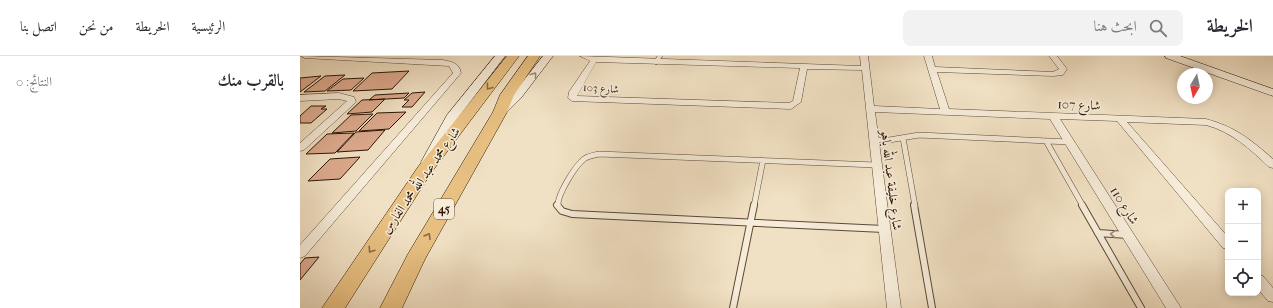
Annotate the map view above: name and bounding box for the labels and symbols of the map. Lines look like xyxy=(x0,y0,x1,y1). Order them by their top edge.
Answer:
north arrow xyxy=(1177,68,1213,104)
one-way arrow xyxy=(529,72,536,79)
street label: شارع 103 xyxy=(583,81,619,99)
one-way arrow xyxy=(486,82,493,89)
street label: شارع 107 xyxy=(1057,96,1101,117)
street label: شارع محمد عبد الله محمد الفارس xyxy=(375,122,466,239)
street label: شارع خليفة عبد الله باهو xyxy=(874,127,908,232)
street label: شارع 110 xyxy=(1104,184,1142,229)
road number: 45 xyxy=(434,199,454,219)
one-way arrow xyxy=(1110,230,1116,238)
one-way arrow xyxy=(424,233,431,240)
one-way arrow xyxy=(369,246,376,253)

